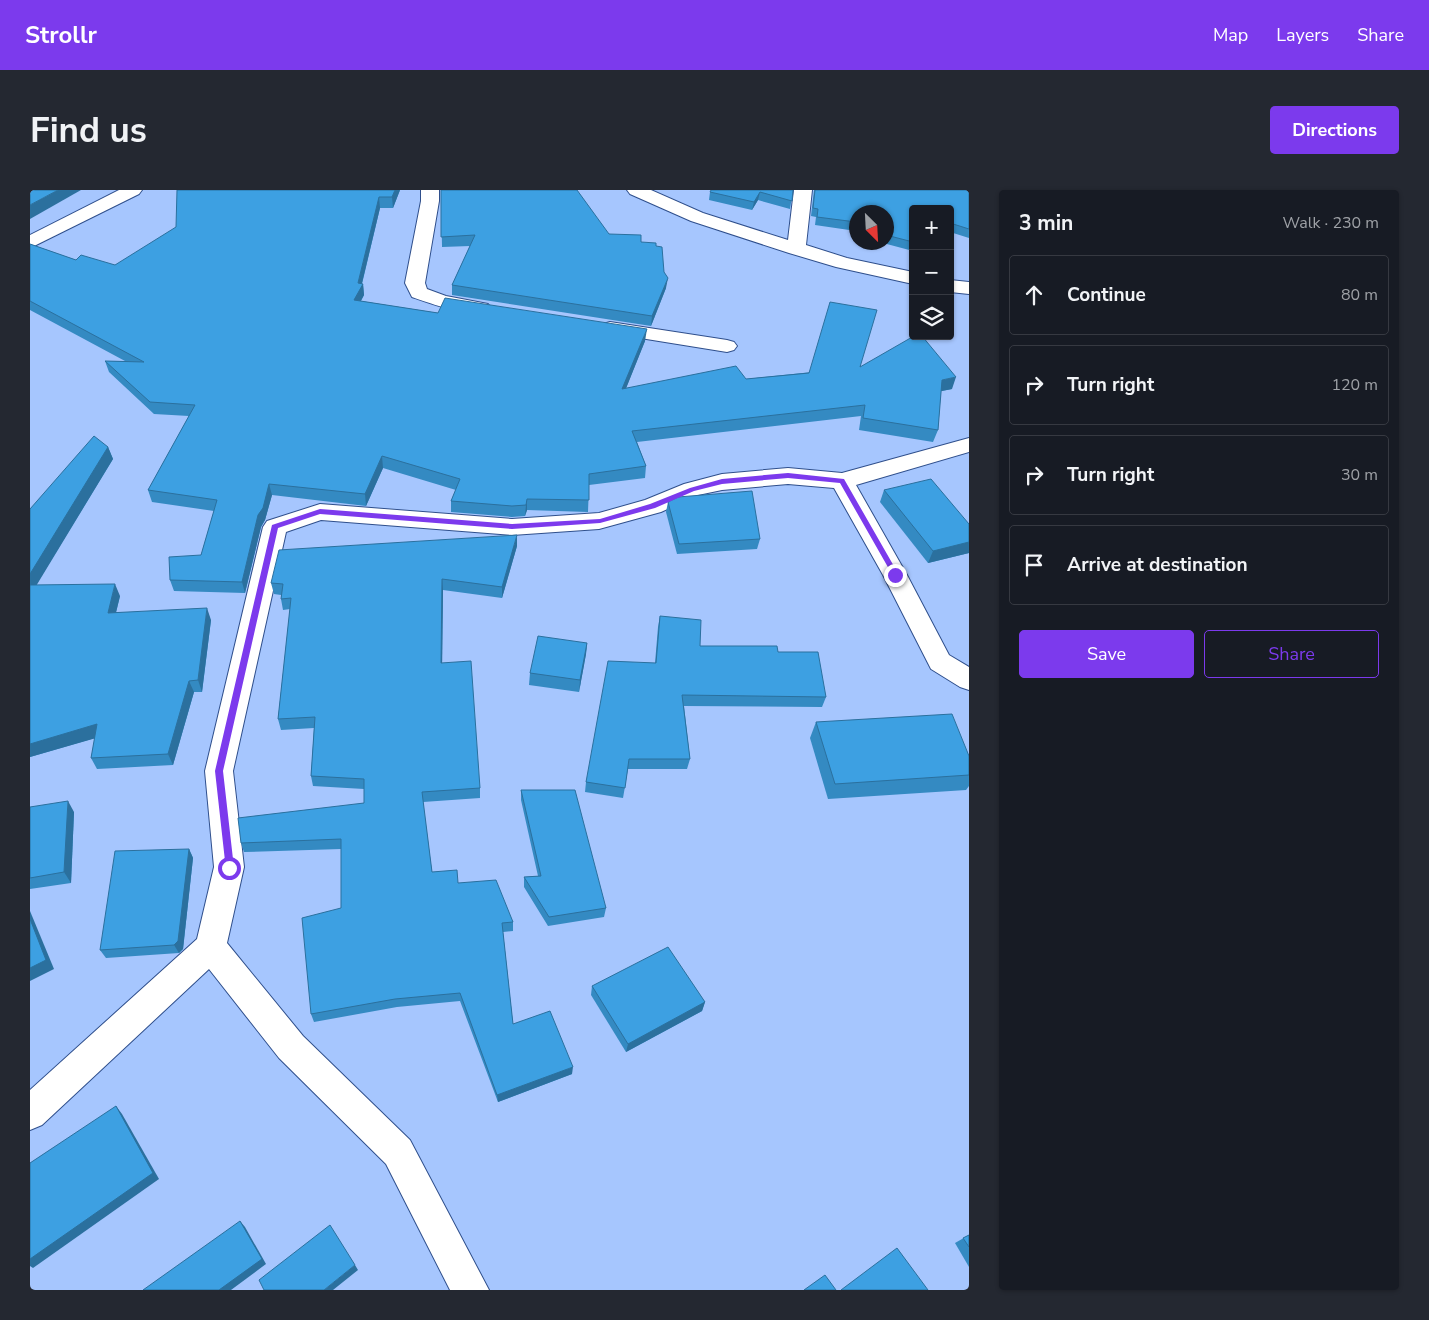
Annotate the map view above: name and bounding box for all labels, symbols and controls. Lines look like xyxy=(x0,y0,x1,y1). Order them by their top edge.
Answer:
text: Strollr xyxy=(25,19,97,51)
text: Map xyxy=(1213,23,1248,47)
text: Layers xyxy=(1276,23,1329,47)
text: Share xyxy=(1357,23,1404,47)
button: Directions xyxy=(1270,106,1399,154)
text: Find us xyxy=(30,107,147,154)
north arrow xyxy=(849,205,894,250)
map controls xyxy=(909,205,954,340)
button: + xyxy=(909,205,954,250)
text: 3 min xyxy=(1019,209,1073,237)
text: Walk · 230 m xyxy=(1283,212,1379,234)
button: − xyxy=(909,250,954,295)
icon: ahead xyxy=(1020,281,1048,309)
text: Continue xyxy=(1067,282,1146,308)
text: 80 m xyxy=(1341,284,1378,306)
button: layers xyxy=(909,295,954,340)
icon: right xyxy=(1020,371,1048,399)
text: Turn right xyxy=(1067,372,1154,398)
text: 120 m xyxy=(1331,374,1378,396)
icon: right xyxy=(1020,461,1048,489)
text: Turn right xyxy=(1067,462,1154,488)
text: 30 m xyxy=(1341,464,1378,486)
icon: arrive xyxy=(1020,551,1048,579)
text: Arrive at destination xyxy=(1067,552,1248,578)
route end xyxy=(884,564,907,587)
button: Save xyxy=(1019,630,1194,678)
button: Share xyxy=(1204,630,1379,678)
route start xyxy=(218,857,241,880)

